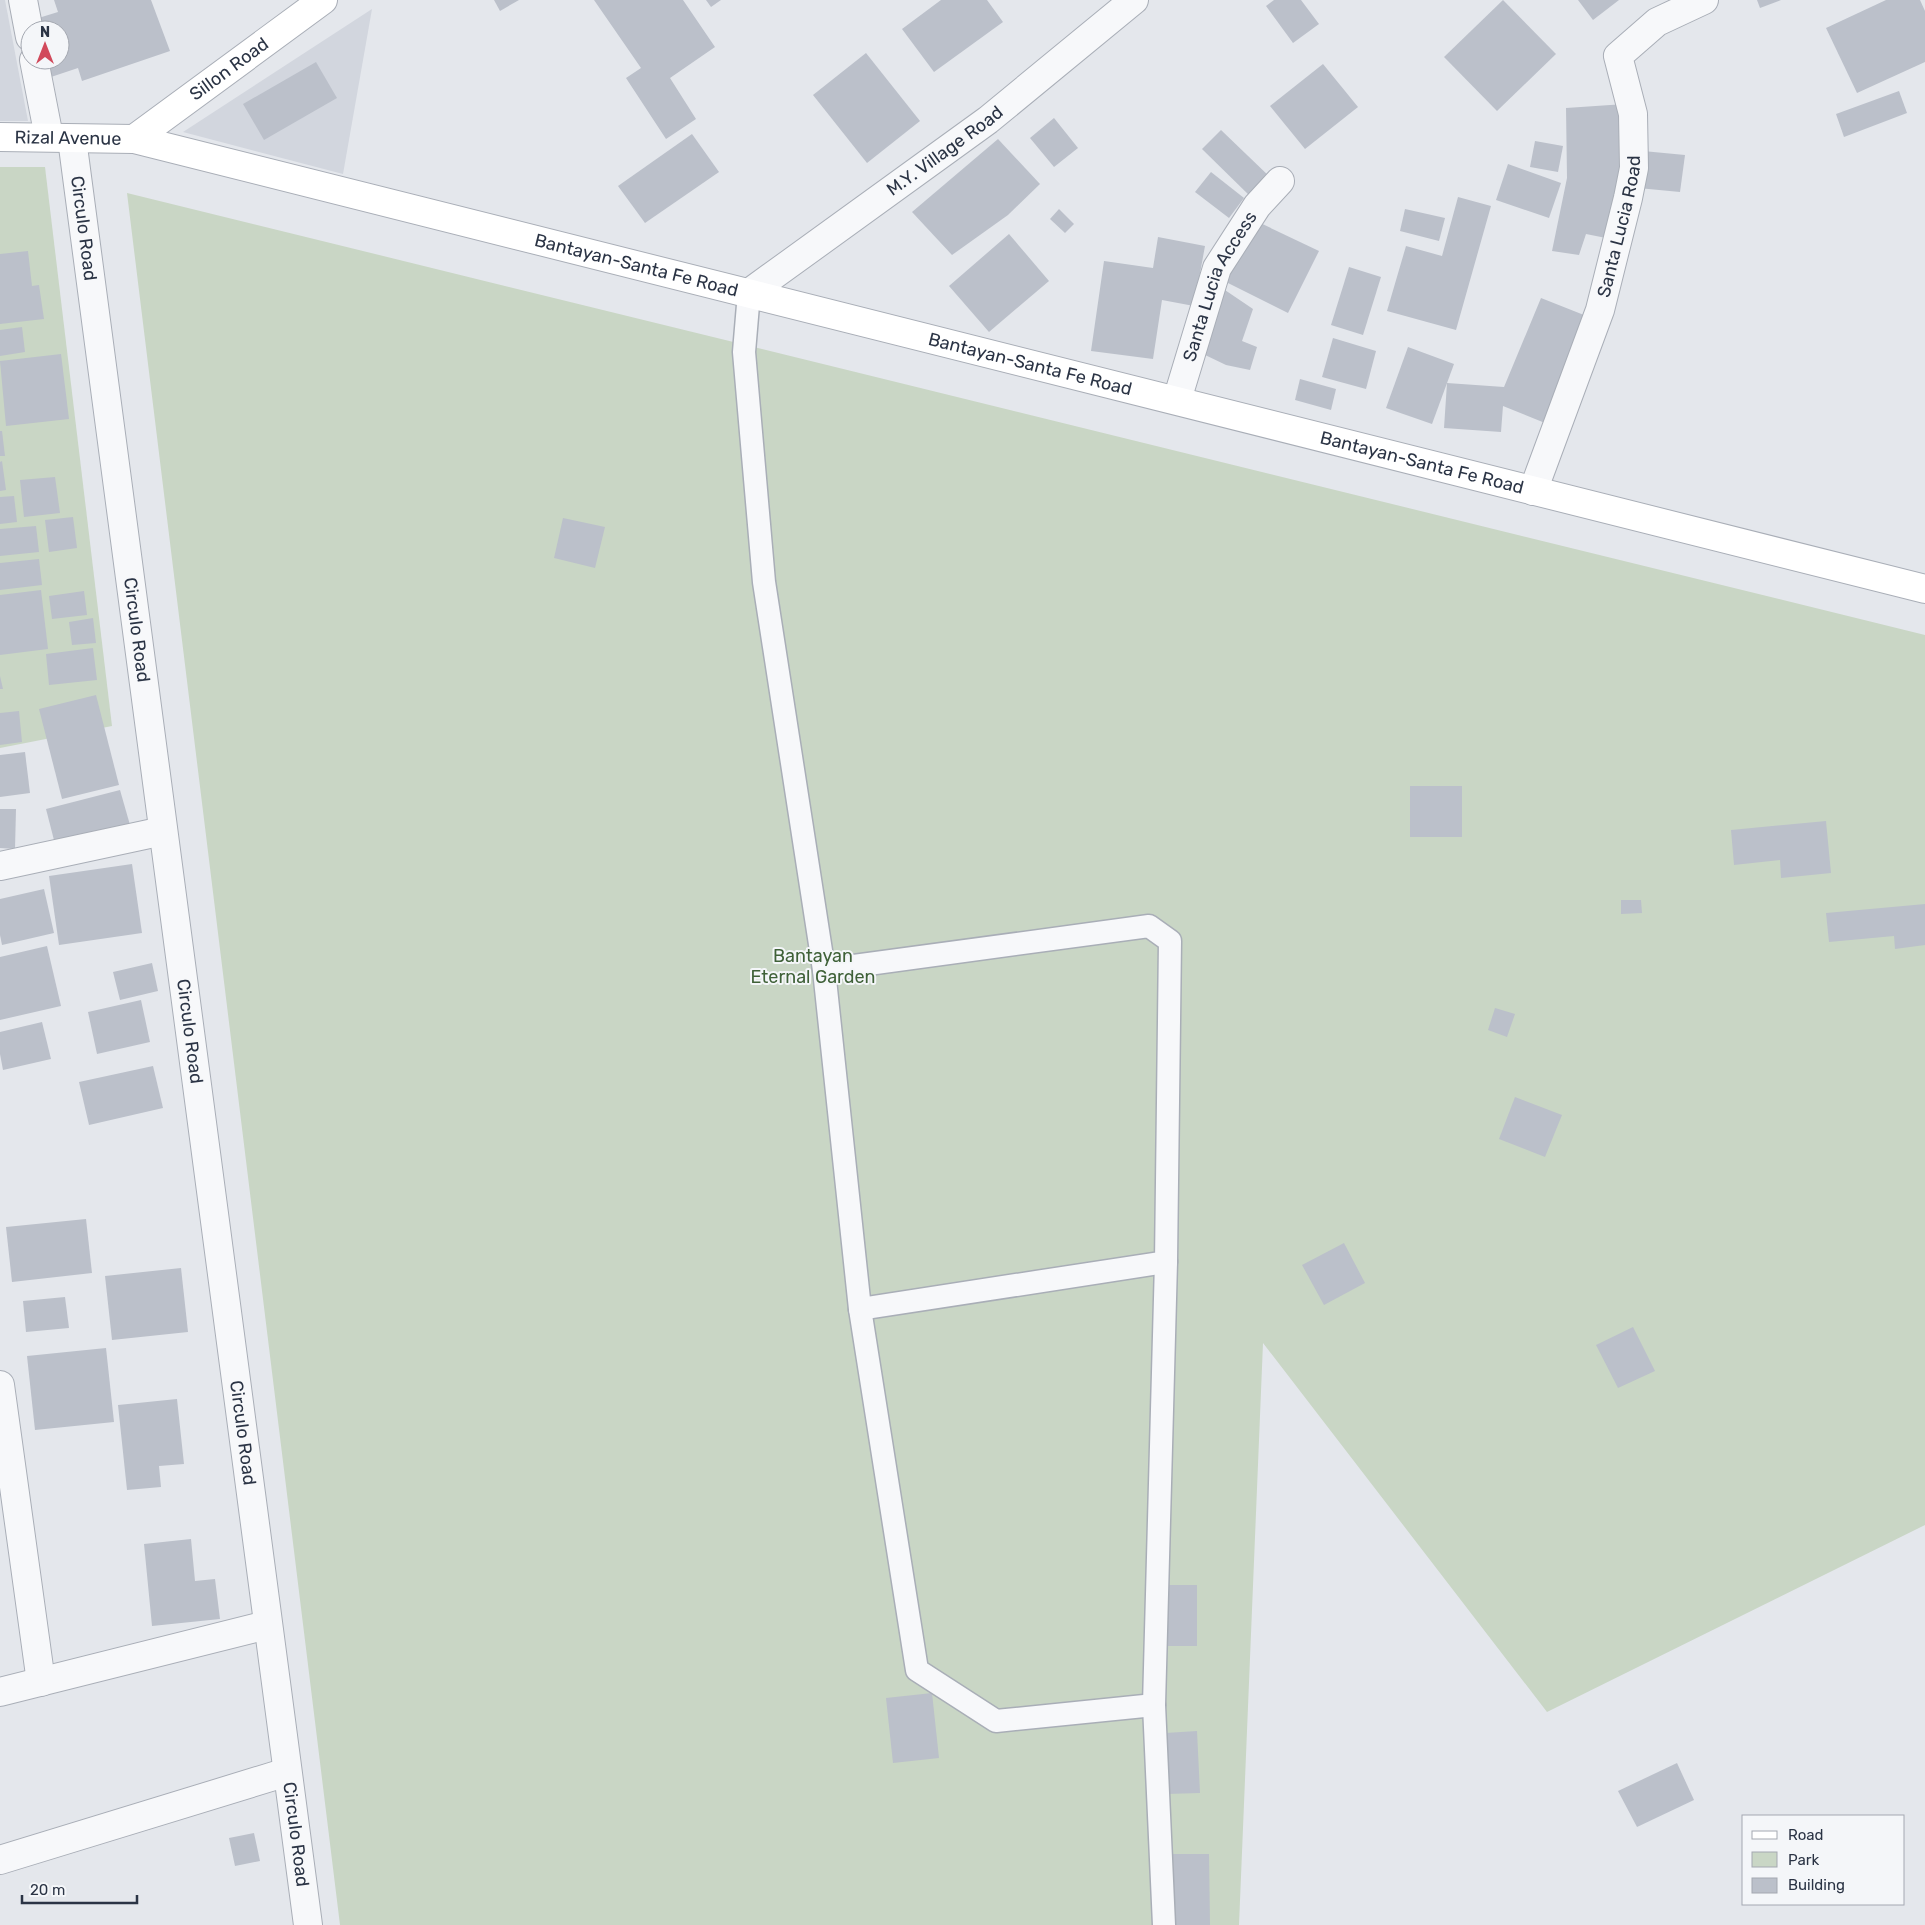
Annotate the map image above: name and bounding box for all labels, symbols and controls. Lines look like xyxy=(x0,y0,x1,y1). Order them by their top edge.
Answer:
north arrow xyxy=(20,20,70,70)
text: N xyxy=(40,24,50,41)
street label: Sillon Road xyxy=(185,33,273,105)
street label: M.Y. Village Road xyxy=(882,101,1008,201)
street label: Rizal Avenue xyxy=(14,126,121,150)
street label: Santa Lucia Road xyxy=(1593,155,1645,300)
street label: Circulo Road xyxy=(66,174,102,282)
street label: Santa Lucia Access xyxy=(1178,207,1262,364)
street label: Bantayan-Santa Fe Road xyxy=(532,229,741,301)
street label: Bantayan-Santa Fe Road xyxy=(926,328,1134,400)
street label: Bantayan-Santa Fe Road xyxy=(1318,426,1526,499)
street label: Circulo Road xyxy=(119,576,155,684)
park label: Bantayan Eternal Garden xyxy=(751,945,875,988)
street label: Circulo Road xyxy=(172,977,208,1085)
street label: Circulo Road xyxy=(225,1379,261,1487)
street label: Circulo Road xyxy=(278,1780,314,1888)
legend xyxy=(1742,1815,1905,1905)
text: Road xyxy=(1788,1826,1824,1844)
text: Park xyxy=(1788,1851,1819,1869)
scale bar xyxy=(22,1872,138,1904)
text: Building xyxy=(1788,1876,1845,1894)
text: 20 m xyxy=(30,1881,65,1899)

